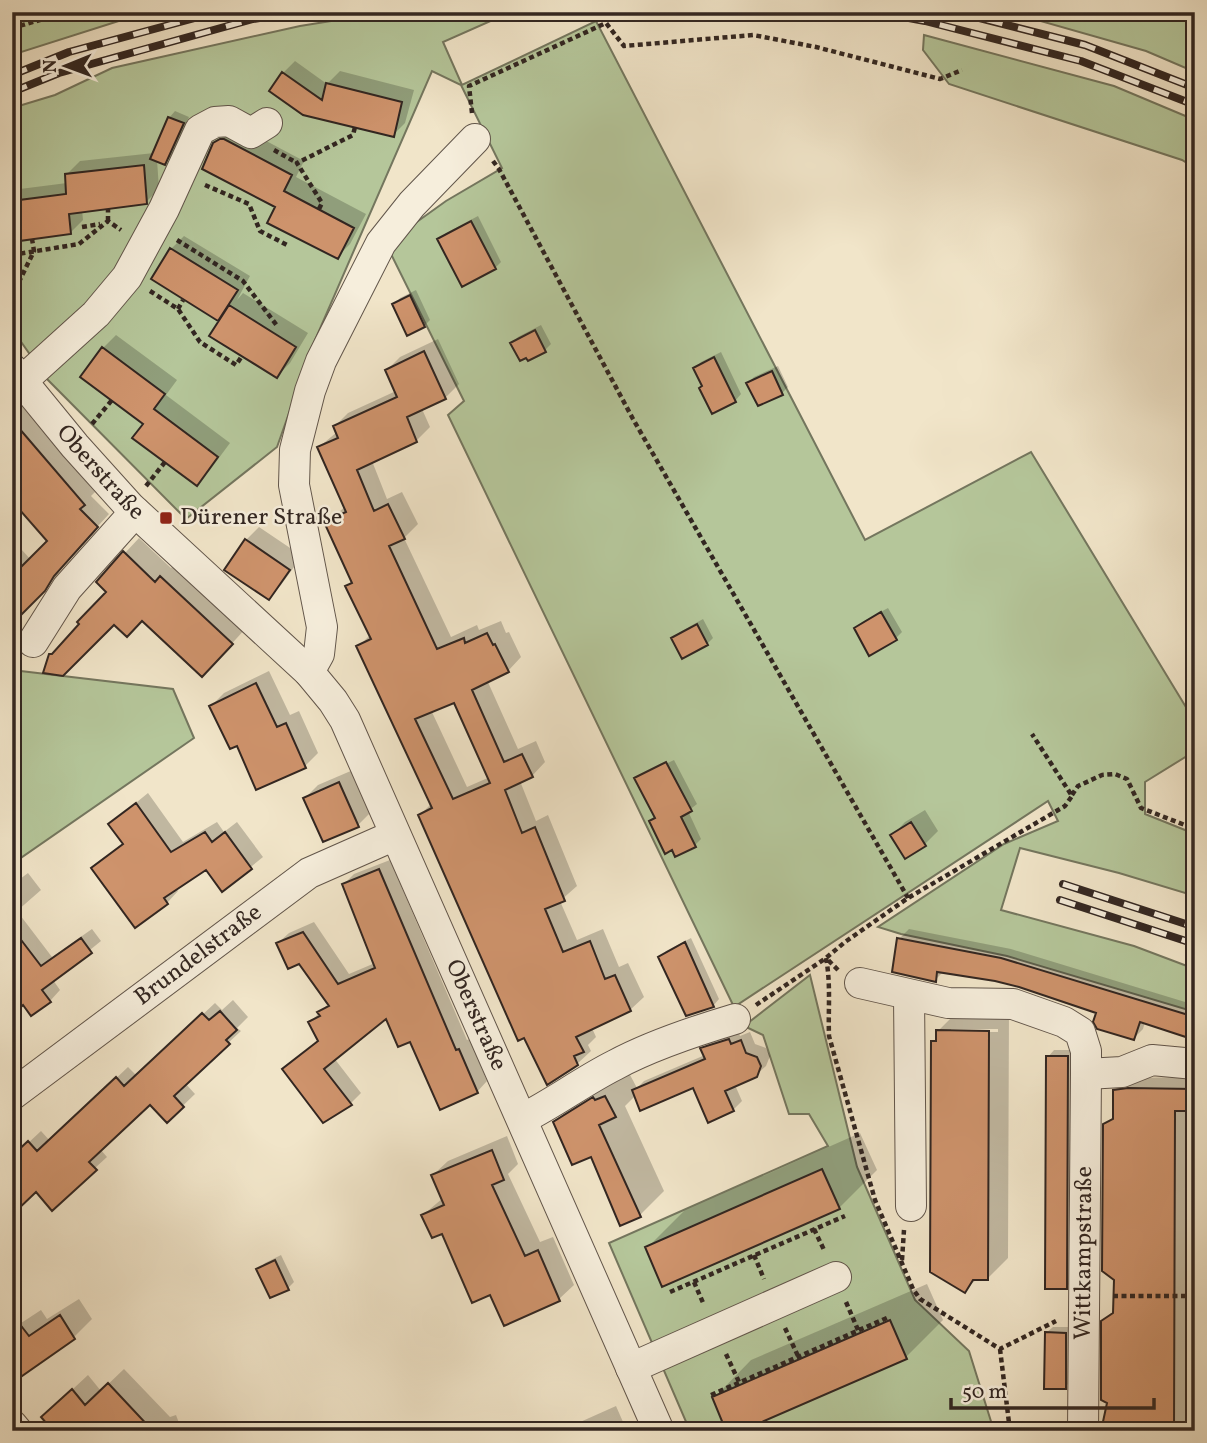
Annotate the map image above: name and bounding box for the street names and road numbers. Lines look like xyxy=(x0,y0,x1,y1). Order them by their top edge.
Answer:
street label: Oberstraße xyxy=(47,418,152,529)
street label: Brundelstraße xyxy=(128,897,269,1014)
street label: Oberstraße xyxy=(436,954,515,1076)
street label: Wittkampstraße xyxy=(1067,1166,1102,1340)

